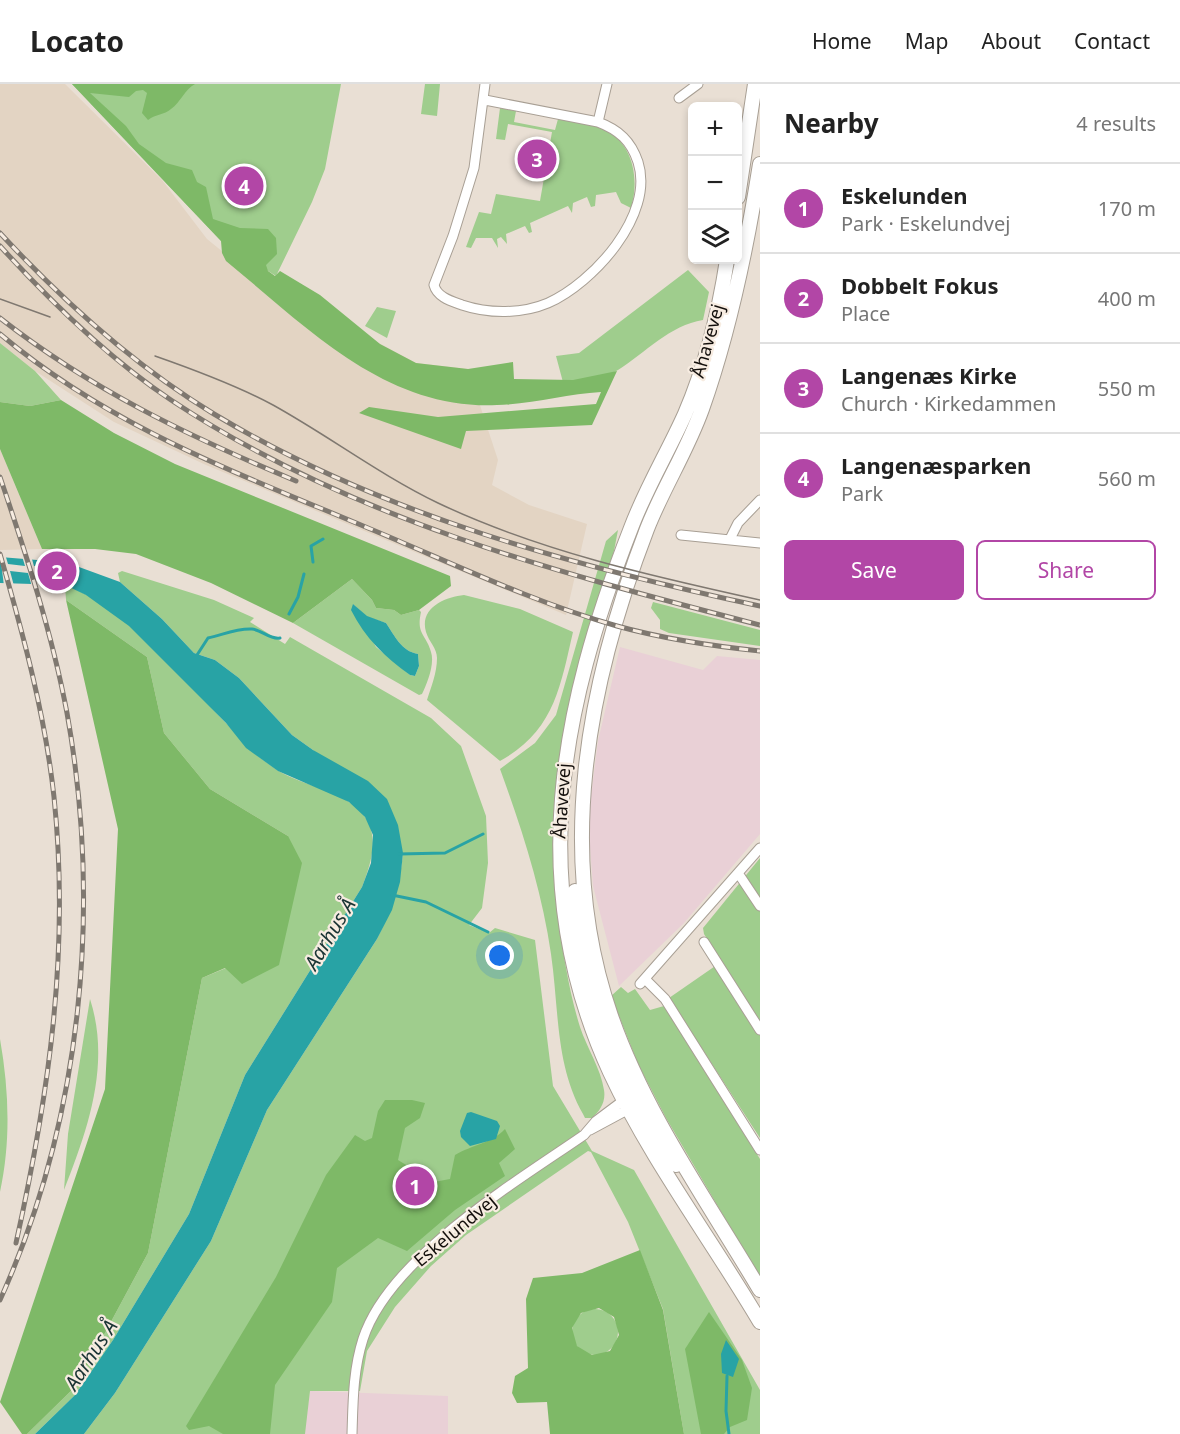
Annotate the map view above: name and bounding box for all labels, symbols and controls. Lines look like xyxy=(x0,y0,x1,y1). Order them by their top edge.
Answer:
text: Locato xyxy=(30,22,124,60)
text: Home xyxy=(812,27,872,55)
text: Map xyxy=(905,27,948,55)
text: About xyxy=(981,27,1041,55)
text: Contact xyxy=(1074,27,1150,55)
map controls xyxy=(688,102,742,264)
button: + xyxy=(688,102,742,156)
text: Nearby xyxy=(784,105,879,141)
text: 4 results xyxy=(1076,110,1156,137)
pin: 3 xyxy=(518,136,556,182)
button: − xyxy=(688,156,742,210)
pin: 4 xyxy=(224,164,264,208)
text: Eskelunden xyxy=(841,180,968,210)
text: 1 xyxy=(798,195,809,222)
text: 170 m xyxy=(1098,195,1156,222)
button: layers xyxy=(688,210,742,264)
text: Park · Eskelundvej xyxy=(841,210,1010,237)
text: Dobbelt Fokus xyxy=(841,270,998,300)
text: 2 xyxy=(798,285,809,312)
text: 400 m xyxy=(1098,285,1156,312)
text: Place xyxy=(841,300,890,327)
street label: Åhavevej xyxy=(685,301,729,380)
text: Langenæs Kirke xyxy=(841,360,1017,390)
text: 3 xyxy=(798,375,809,402)
text: 550 m xyxy=(1098,375,1156,402)
text: Church · Kirkedammen xyxy=(841,390,1056,417)
text: Langenæsparken xyxy=(841,450,1031,480)
text: 4 xyxy=(798,465,809,492)
text: 560 m xyxy=(1098,465,1156,492)
text: Park xyxy=(841,480,883,507)
button: Save xyxy=(784,540,964,600)
button: Share xyxy=(976,540,1156,600)
pin: 2 xyxy=(38,548,76,594)
street label: Åhavevej xyxy=(546,762,576,839)
water label: Aarhus Å xyxy=(297,893,361,976)
your location xyxy=(485,941,514,970)
pin: 1 xyxy=(396,1164,434,1208)
street label: Eskelundvej xyxy=(408,1189,500,1272)
water label: Aarhus Å xyxy=(57,1314,123,1397)

